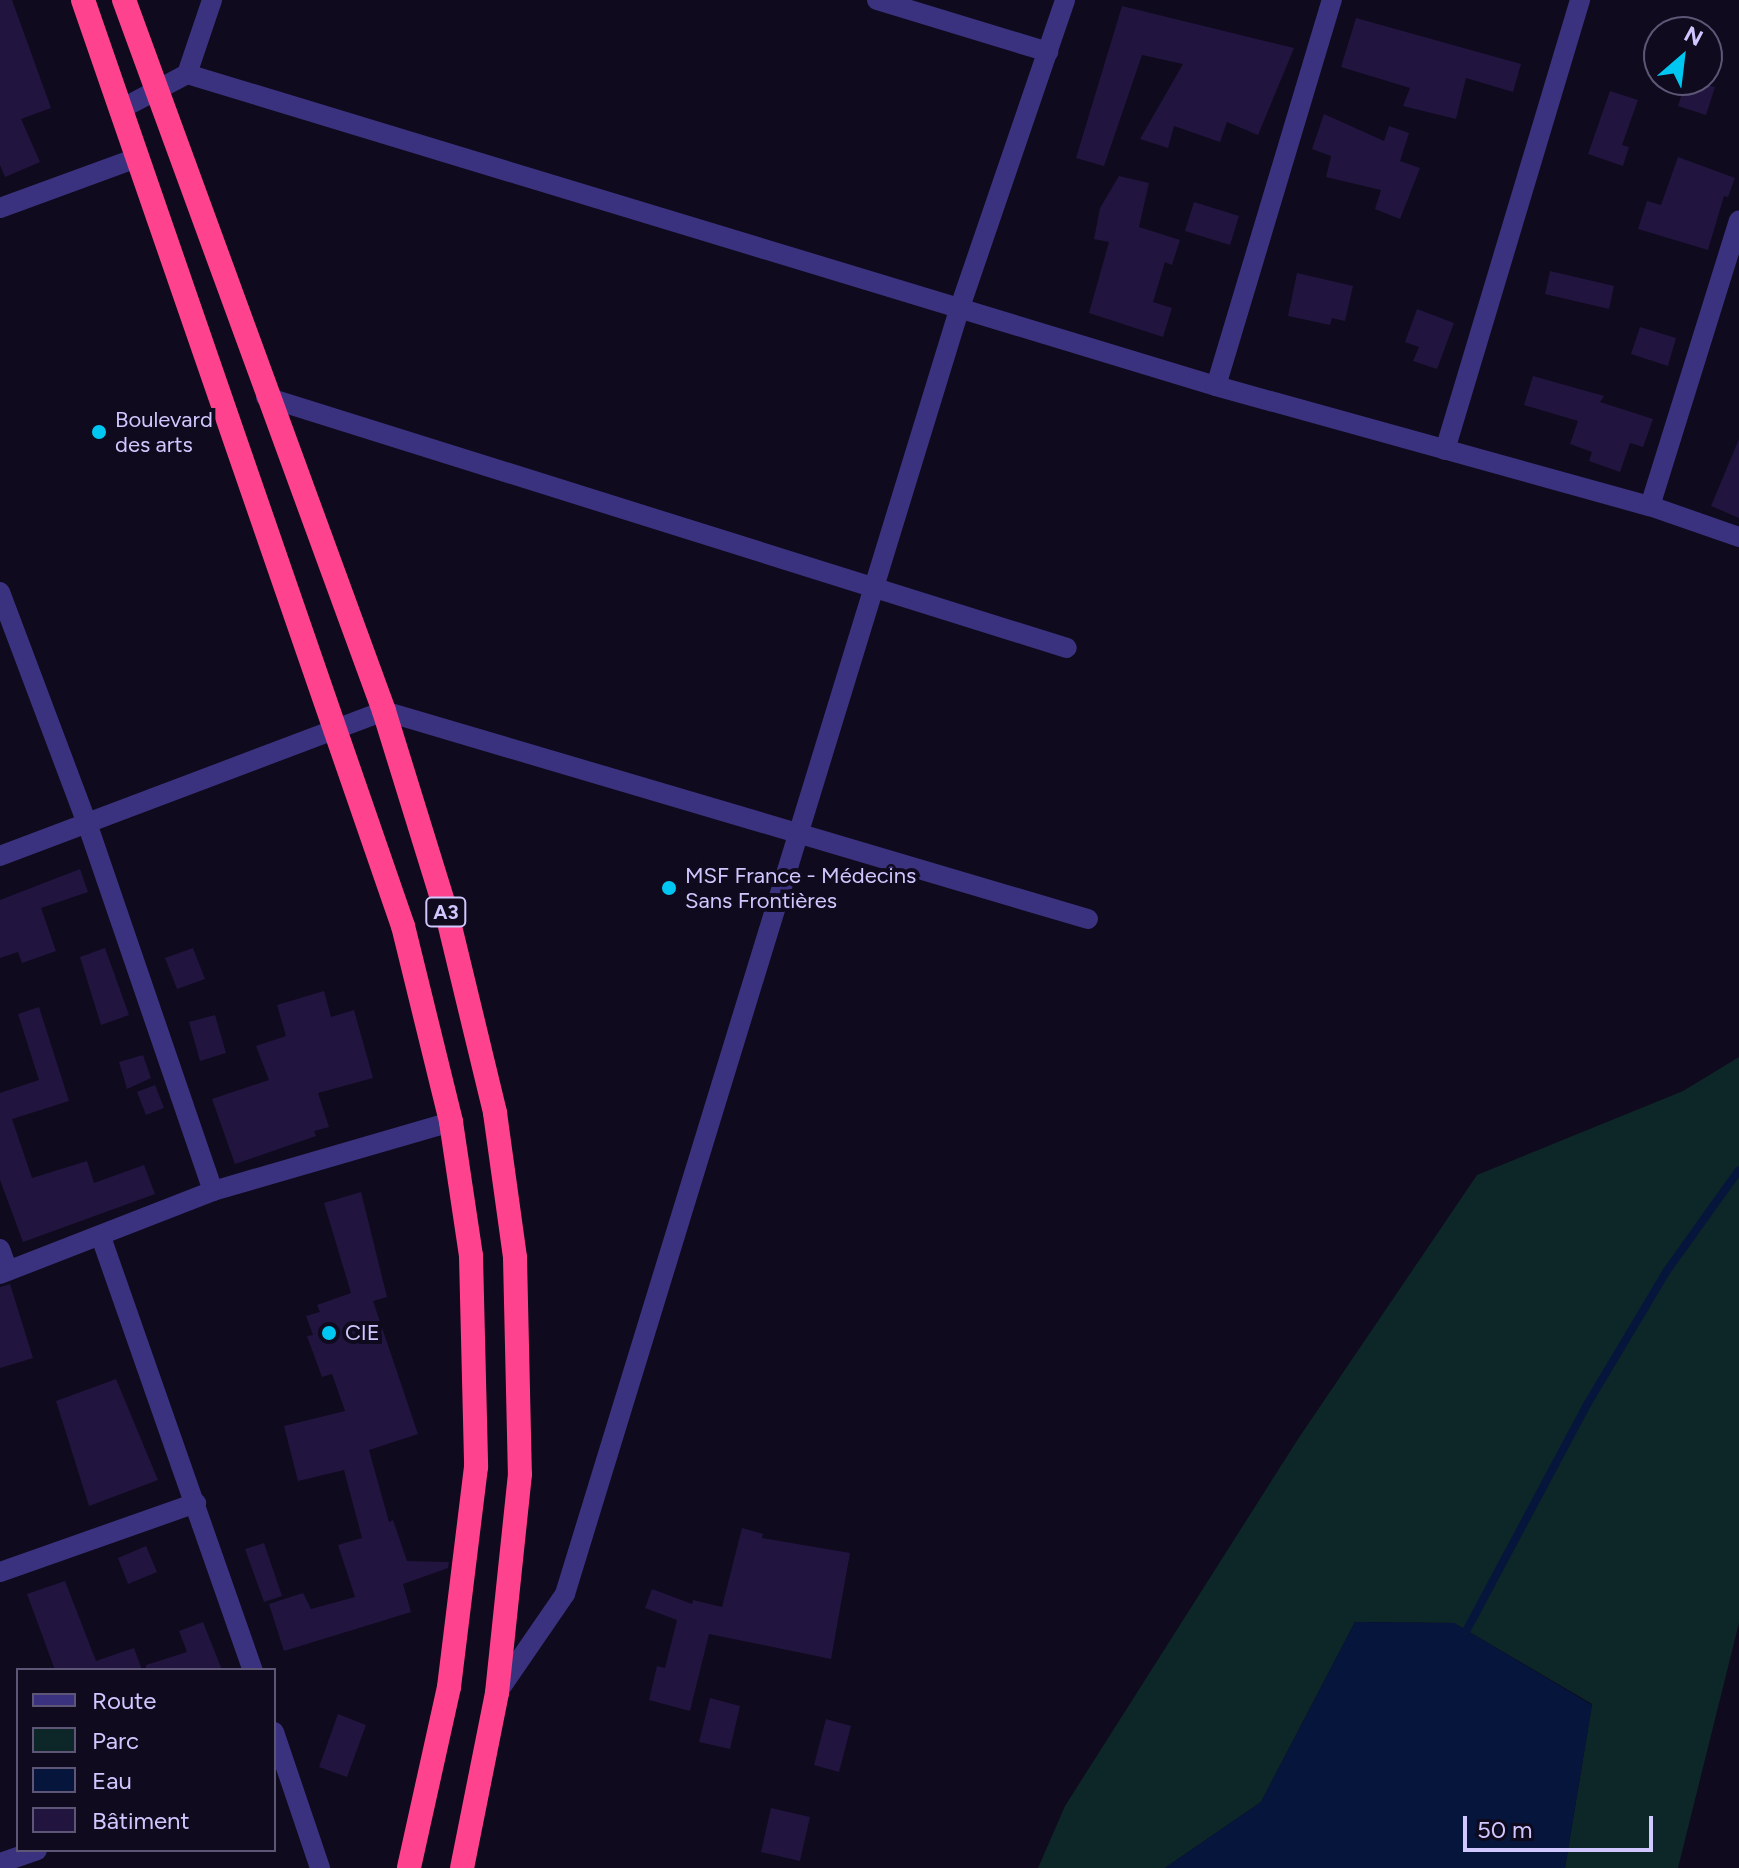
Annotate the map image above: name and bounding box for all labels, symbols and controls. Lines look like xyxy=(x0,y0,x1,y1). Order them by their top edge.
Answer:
north arrow xyxy=(1643,16,1723,96)
text: N xyxy=(1680,20,1707,52)
place label: Boulevard des arts xyxy=(115,406,213,458)
marker: Boulevard des arts xyxy=(90,423,108,441)
place label: MSF France - Médecins Sans Frontières xyxy=(685,862,916,914)
marker: MSF France - Médecins Sans Frontières xyxy=(660,879,678,897)
road number: A3 xyxy=(424,896,468,928)
place label: CIE xyxy=(345,1320,380,1346)
marker: CIE xyxy=(320,1324,338,1342)
legend xyxy=(16,1668,276,1852)
text: Route xyxy=(92,1686,156,1715)
text: Parc xyxy=(92,1726,139,1755)
text: Eau xyxy=(92,1766,132,1795)
scale bar xyxy=(1467,1800,1657,1850)
text: Bâtiment xyxy=(92,1806,190,1835)
text: 50 m xyxy=(1477,1815,1533,1844)

